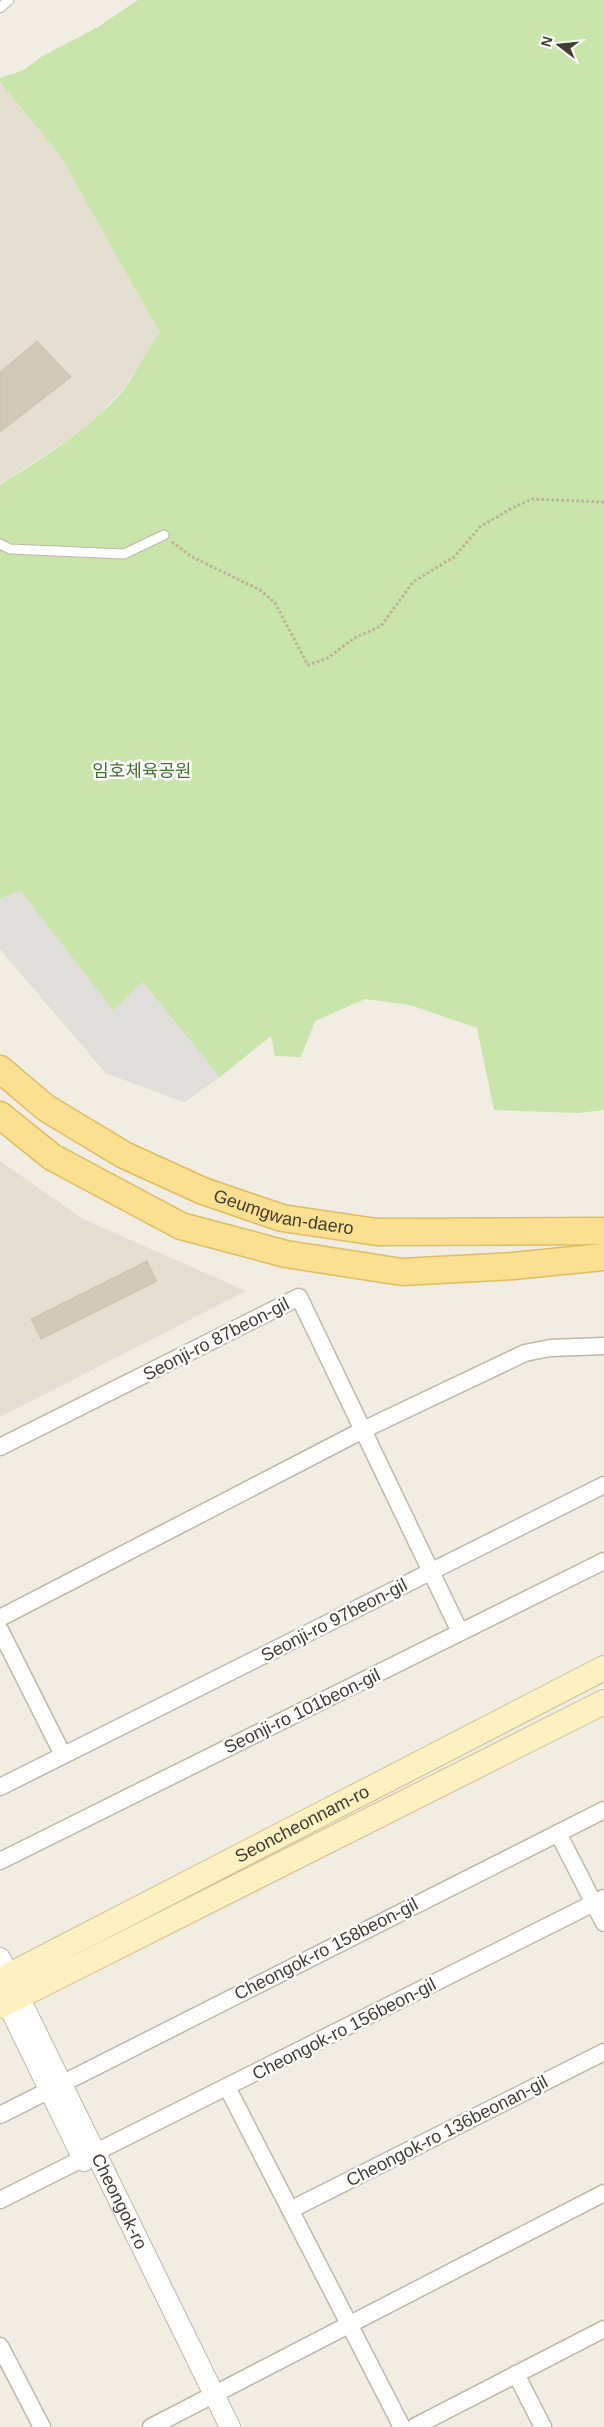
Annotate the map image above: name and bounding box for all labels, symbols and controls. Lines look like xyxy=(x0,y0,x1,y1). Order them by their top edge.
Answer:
north arrow xyxy=(534,20,584,70)
text: N xyxy=(537,34,556,48)
park label: 임호체육공원 xyxy=(92,761,192,781)
street label: Geumgwan-daero xyxy=(211,1185,355,1238)
street label: Seonji-ro 87beon-gil xyxy=(140,1294,292,1384)
street label: Seonji-ro 97beon-gil xyxy=(258,1575,410,1665)
street label: Seonji-ro 101beon-gil xyxy=(221,1665,383,1757)
street label: Seoncheonnam-ro xyxy=(232,1781,372,1867)
street label: Cheongok-ro 158beon-gil xyxy=(231,1894,421,2004)
street label: Cheongok-ro 156beon-gil xyxy=(249,1974,439,2084)
street label: Cheongok-ro 136beonan-gil xyxy=(343,2071,551,2191)
street label: Cheongok-ro xyxy=(87,2150,151,2252)

